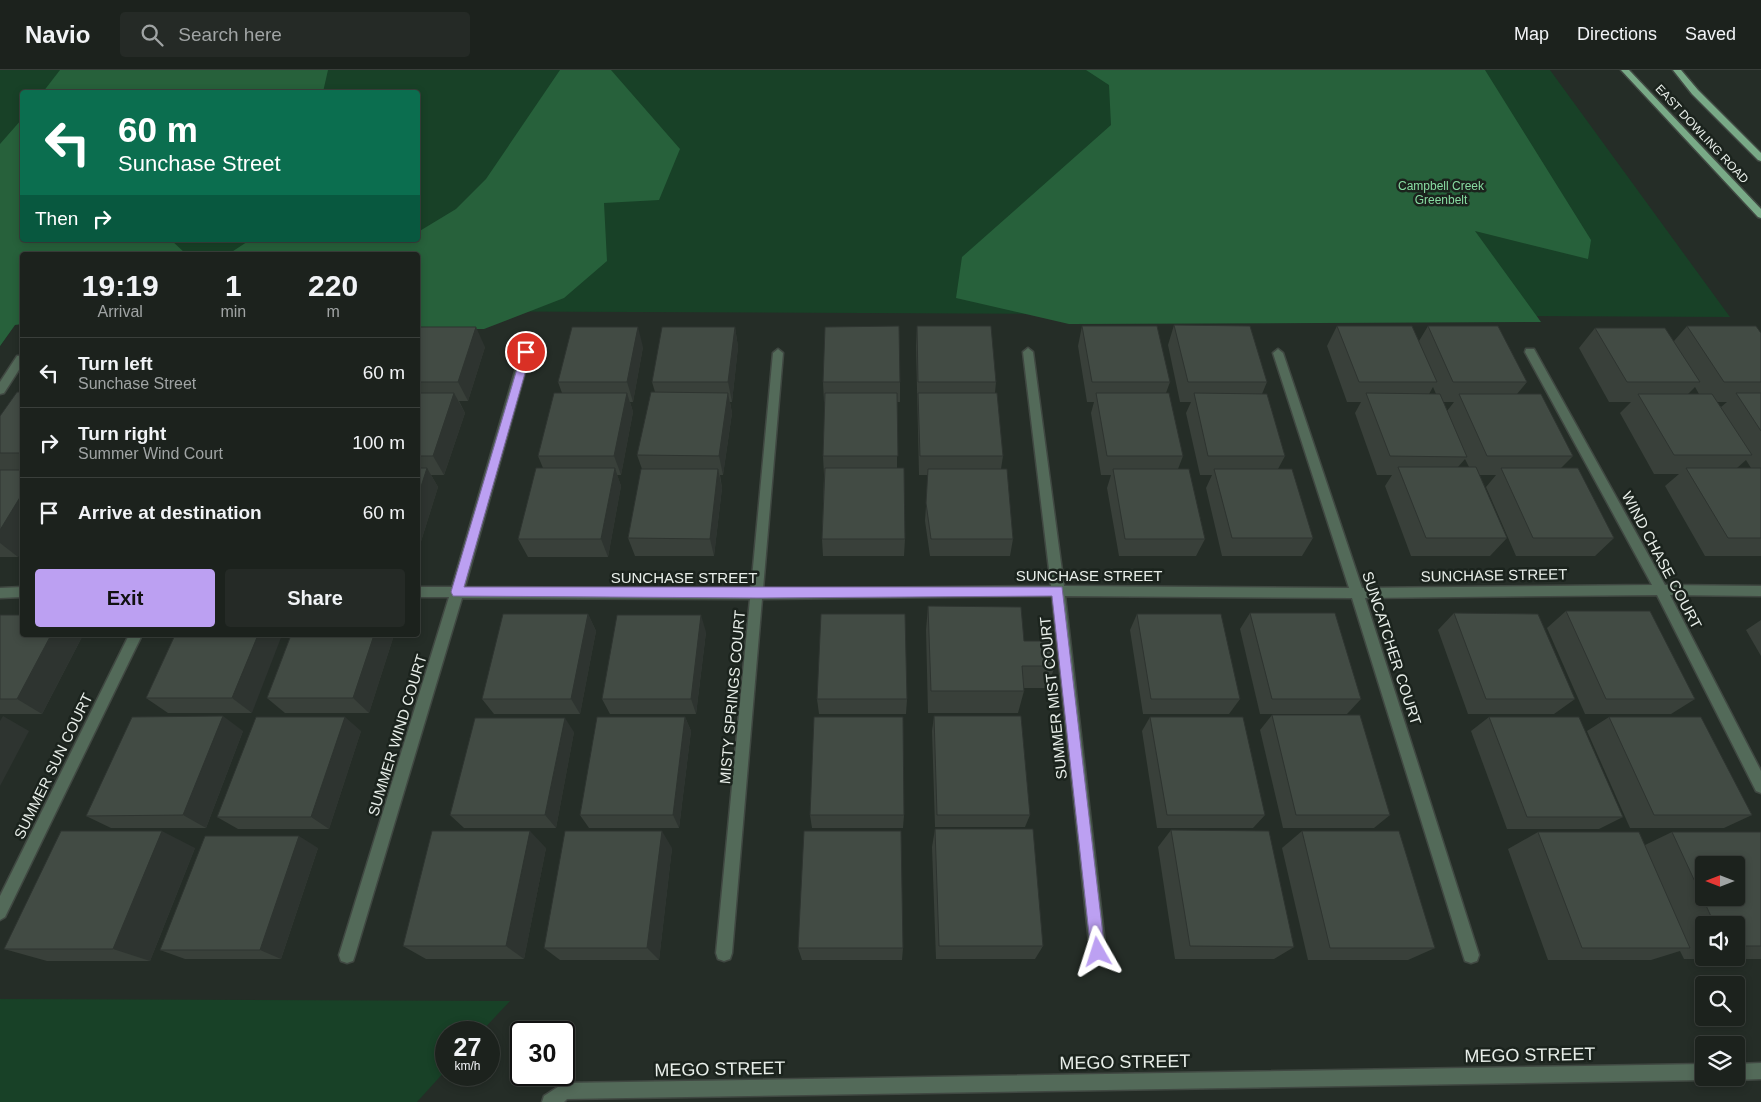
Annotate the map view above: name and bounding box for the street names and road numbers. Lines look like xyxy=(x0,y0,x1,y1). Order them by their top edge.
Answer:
street label: EAST DOWLING ROAD xyxy=(1653,82,1752,186)
street label: WIND CHASE COURT xyxy=(1619,488,1705,632)
street label: SUNCHASE STREET xyxy=(1421,565,1567,585)
street label: SUNCHASE STREET xyxy=(1016,567,1162,584)
street label: SUNCHASE STREET xyxy=(611,569,757,586)
street label: SUNCATCHER COURT xyxy=(1359,569,1425,727)
street label: MISTY SPRINGS COURT xyxy=(716,609,748,785)
street label: SUMMER MIST COURT xyxy=(1036,616,1070,780)
street label: SUMMER WIND COURT xyxy=(364,652,430,818)
street label: SUMMER SUN COURT xyxy=(10,690,96,842)
street label: MEGO STREET xyxy=(1464,1044,1596,1066)
street label: MEGO STREET xyxy=(1059,1051,1191,1073)
street label: MEGO STREET xyxy=(654,1058,786,1080)

